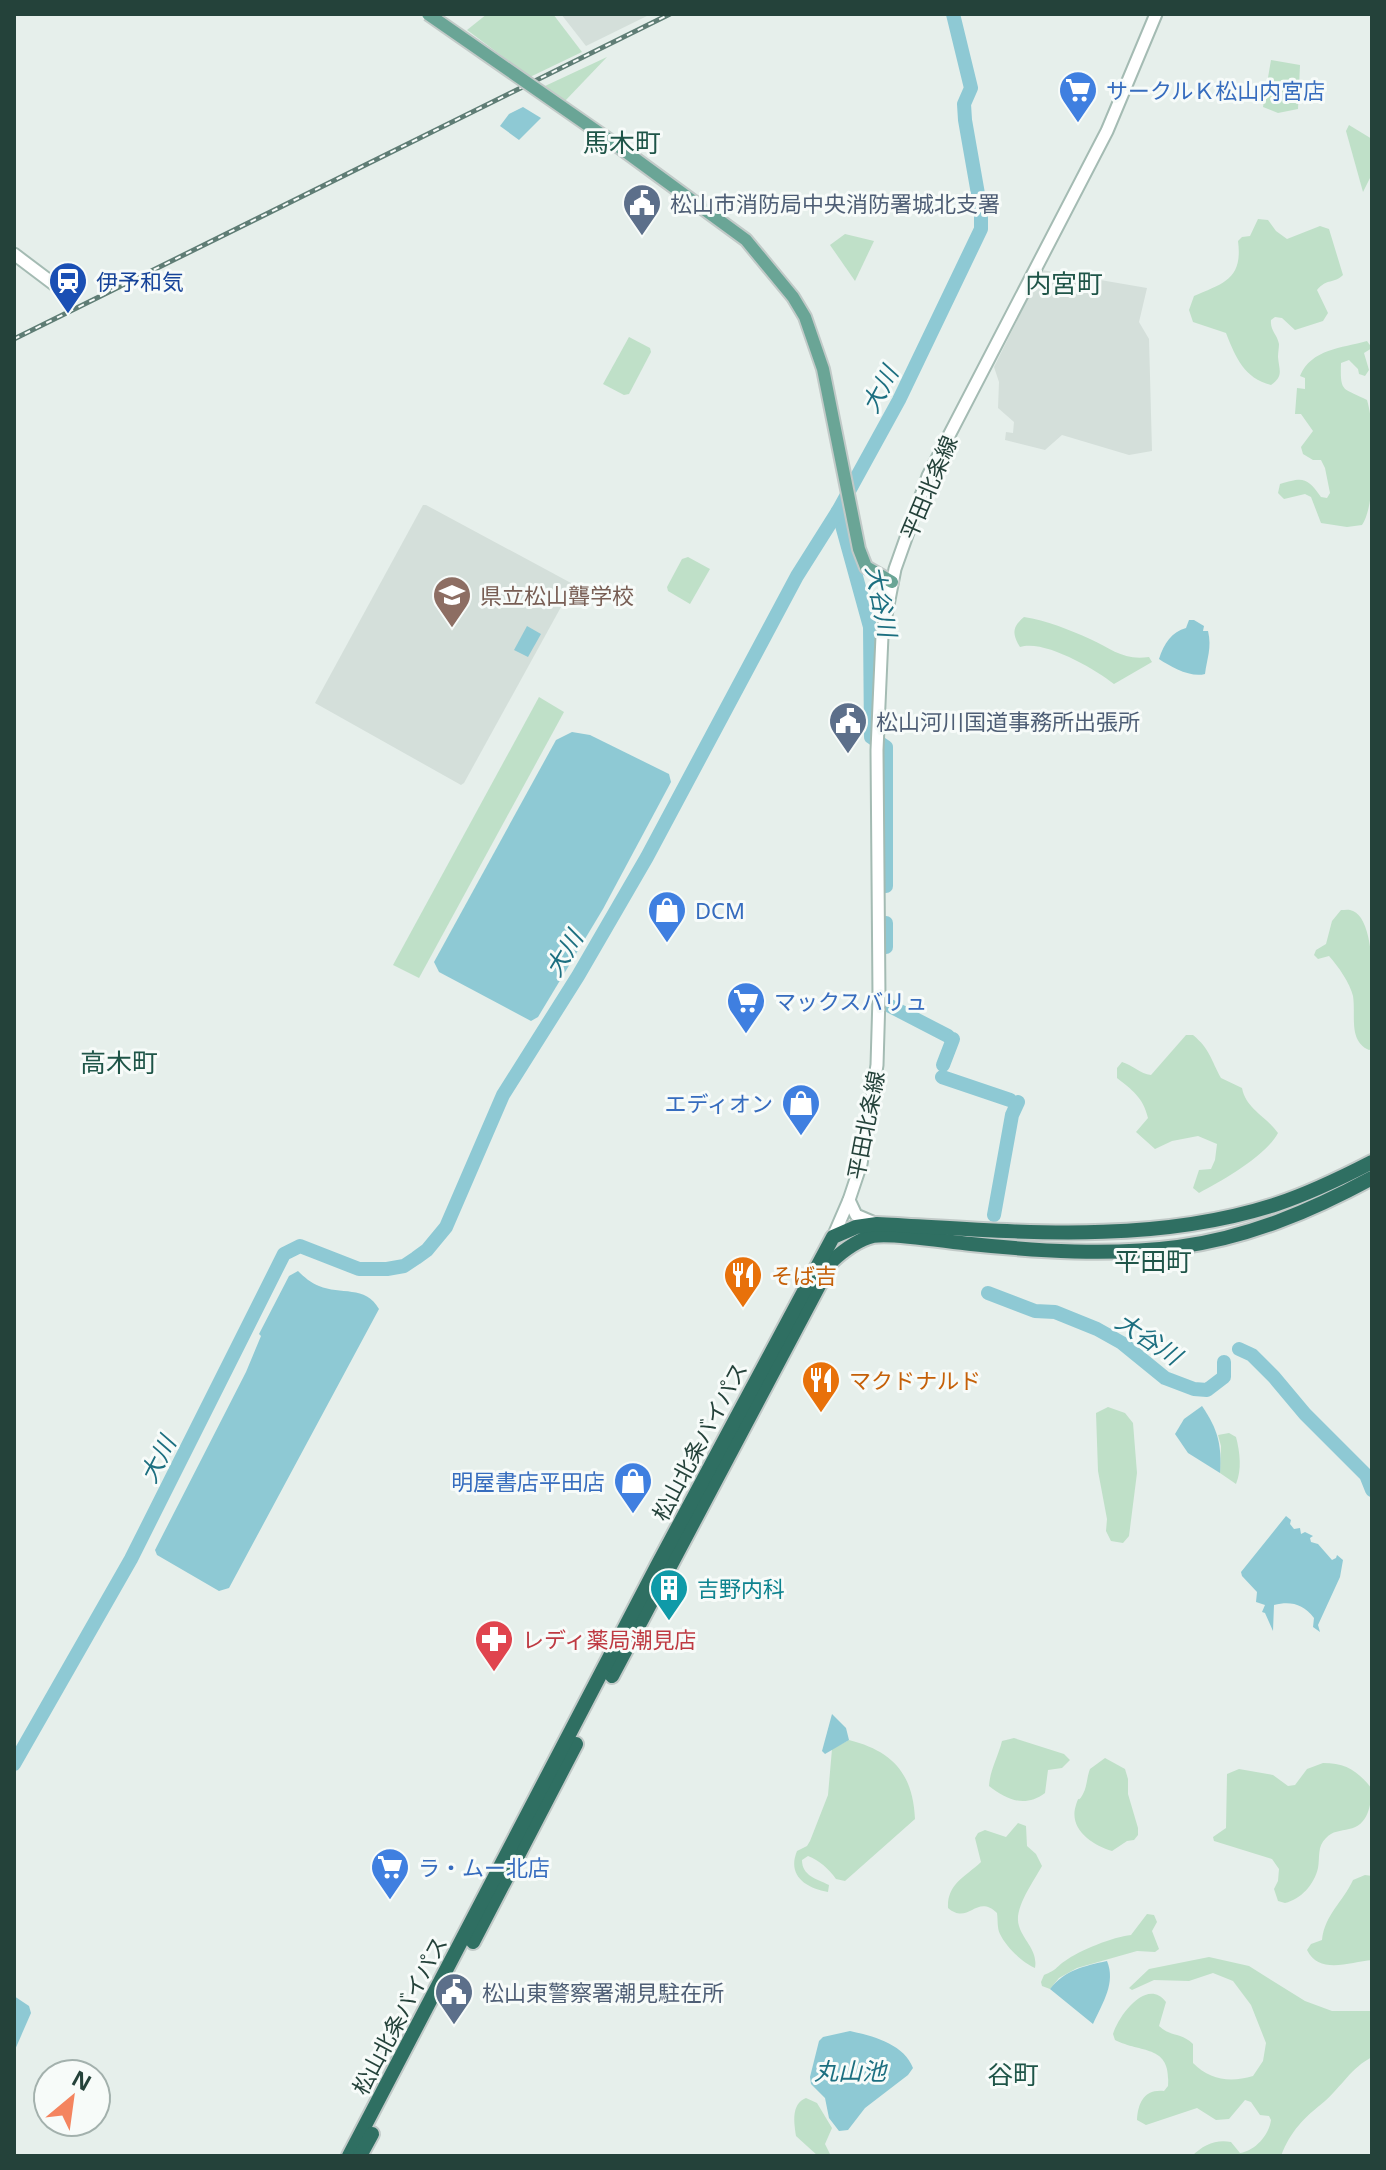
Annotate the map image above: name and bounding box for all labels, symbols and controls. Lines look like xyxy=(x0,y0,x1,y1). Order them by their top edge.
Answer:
supermarket icon: サークルＫ松山内宮店 xyxy=(1057,69,1099,124)
place label: サークルＫ松山内宮店 xyxy=(1106,75,1325,105)
district label: 馬木町 xyxy=(583,124,661,160)
public building icon: 松山市消防局中央消防署城北支署 xyxy=(621,182,663,237)
place label: 松山市消防局中央消防署城北支署 xyxy=(670,188,1000,218)
station icon: 伊予和気 xyxy=(47,260,89,315)
district label: 内宮町 xyxy=(1025,265,1103,301)
place label: 伊予和気 xyxy=(96,266,184,296)
water label: 大川 xyxy=(853,357,906,418)
street label: 平田北条線 xyxy=(893,431,963,543)
water label: 大谷川 xyxy=(859,563,906,642)
school or university icon: 県立松山聾学校 xyxy=(431,574,473,629)
place label: 県立松山聾学校 xyxy=(480,580,634,610)
public building icon: 松山河川国道事務所出張所 xyxy=(827,700,869,755)
place label: 松山河川国道事務所出張所 xyxy=(876,706,1140,736)
shop icon: DCM xyxy=(646,889,688,944)
place label: DCM xyxy=(695,895,745,925)
water label: 大川 xyxy=(536,921,591,982)
supermarket icon: マックスバリュ xyxy=(725,980,767,1035)
place label: マックスバリュ xyxy=(774,986,927,1016)
district label: 高木町 xyxy=(80,1044,158,1080)
street label: 平田北条線 xyxy=(840,1068,890,1182)
shop icon: エディオン xyxy=(780,1082,822,1137)
place label: エディオン xyxy=(665,1088,773,1118)
district label: 平田町 xyxy=(1114,1243,1192,1279)
restaurant icon: そば吉 xyxy=(722,1254,764,1309)
place label: そば吉 xyxy=(771,1260,837,1290)
water label: 大谷川 xyxy=(1110,1304,1191,1373)
street label: 松山北条バイパス xyxy=(645,1356,753,1526)
restaurant icon: マクドナルド xyxy=(800,1359,842,1414)
place label: マクドナルド xyxy=(849,1365,981,1395)
water label: 大川 xyxy=(131,1427,184,1488)
shop icon: 明屋書店平田店 xyxy=(612,1460,654,1515)
place label: 明屋書店平田店 xyxy=(451,1466,605,1496)
building icon: 吉野内科 xyxy=(648,1567,690,1622)
place label: 吉野内科 xyxy=(697,1573,785,1603)
pharmacy icon: レディ薬局潮見店 xyxy=(473,1618,515,1673)
place label: レディ薬局潮見店 xyxy=(522,1624,696,1654)
supermarket icon: ラ・ムー北店 xyxy=(369,1846,411,1901)
place label: ラ・ムー北店 xyxy=(418,1852,550,1882)
street label: 松山北条バイパス xyxy=(345,1930,453,2100)
public building icon: 松山東警察署潮見駐在所 xyxy=(433,1971,475,2026)
place label: 松山東警察署潮見駐在所 xyxy=(482,1977,724,2007)
water label: 丸山池 xyxy=(814,2054,888,2087)
district label: 谷町 xyxy=(987,2056,1039,2092)
north arrow xyxy=(32,2058,112,2138)
text: N xyxy=(67,2062,97,2097)

